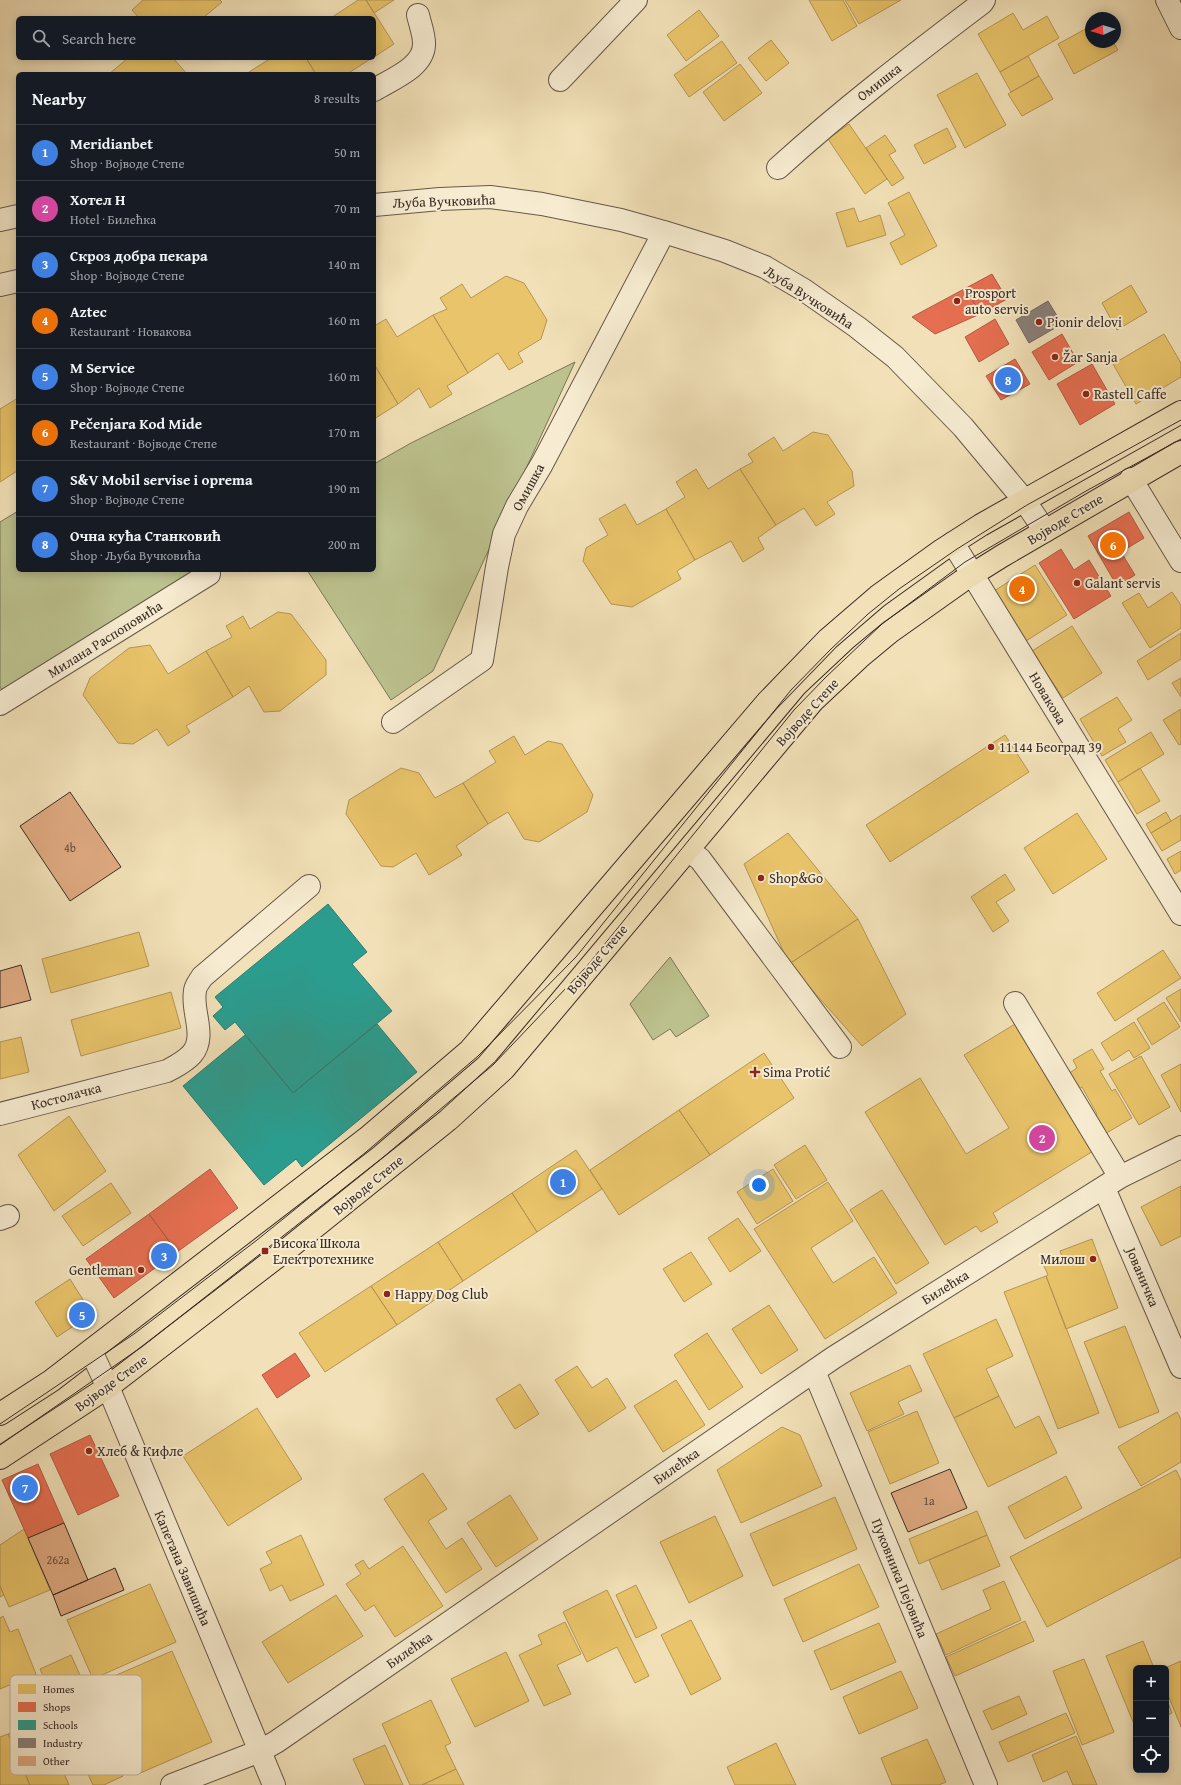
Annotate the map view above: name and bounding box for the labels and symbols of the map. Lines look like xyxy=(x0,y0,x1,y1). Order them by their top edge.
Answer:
north arrow xyxy=(1085,12,1121,48)
street label: Омишка xyxy=(853,58,906,106)
street label: Љуба Вучковића xyxy=(392,189,496,213)
street label: Љуба Вучковића xyxy=(760,261,858,334)
place label: Prosport auto servis xyxy=(965,283,1029,319)
marker: Prosport auto servis xyxy=(952,296,962,306)
place label: Pionir delovi xyxy=(1047,312,1122,332)
marker: Pionir delovi xyxy=(1034,317,1044,327)
place label: Žar Sanja xyxy=(1063,347,1118,367)
marker: Žar Sanja xyxy=(1050,352,1060,362)
pin: 8 xyxy=(995,365,1021,395)
place label: Rastell Caffe xyxy=(1094,384,1167,404)
marker: Rastell Caffe xyxy=(1081,389,1091,399)
street label: Омишка xyxy=(507,459,549,514)
street label: Војводе Степе xyxy=(1023,488,1107,550)
pin: 6 xyxy=(1100,530,1126,560)
place label: Galant servis xyxy=(1085,573,1161,593)
pin: 4 xyxy=(1009,574,1035,604)
marker: Galant servis xyxy=(1072,578,1082,588)
street label: Милана Распоповића xyxy=(44,595,166,682)
street label: Новакова xyxy=(1025,668,1072,728)
street label: Војводе Степе xyxy=(771,673,843,750)
place label: 11144 Београд 39 xyxy=(999,737,1102,757)
marker: 11144 Београд 39 xyxy=(986,742,996,752)
house number: 4b xyxy=(64,839,76,856)
place label: Shop&Go xyxy=(769,868,823,888)
marker: Shop&Go xyxy=(756,873,766,883)
street label: Војводе Степе xyxy=(562,920,632,998)
place label: Sima Protić xyxy=(763,1062,830,1082)
marker: Sima Protić xyxy=(750,1067,760,1077)
street label: Костолачка xyxy=(29,1077,104,1115)
pin: 2 xyxy=(1029,1123,1055,1153)
street label: Војводе Степе xyxy=(328,1150,408,1220)
pin: 1 xyxy=(550,1167,576,1197)
your location xyxy=(749,1175,769,1195)
place label: Висока Школа Електротехнике xyxy=(273,1233,374,1269)
pin: 3 xyxy=(151,1241,177,1271)
street label: Јованичка xyxy=(1121,1242,1165,1310)
marker: Висока Школа Електротехнике xyxy=(260,1246,270,1256)
place label: Милош xyxy=(1040,1249,1085,1269)
marker: Милош xyxy=(1088,1254,1098,1264)
place label: Gentleman xyxy=(69,1260,133,1280)
street label: Билећка xyxy=(917,1264,973,1309)
marker: Gentleman xyxy=(136,1265,146,1275)
place label: Happy Dog Club xyxy=(395,1284,488,1304)
marker: Happy Dog Club xyxy=(382,1289,392,1299)
pin: 5 xyxy=(69,1300,95,1330)
street label: Војводе Степе xyxy=(71,1350,152,1416)
place label: Хлеб & Кифле xyxy=(97,1441,184,1461)
street label: Билећка xyxy=(649,1443,703,1489)
marker: Хлеб & Кифле xyxy=(84,1446,94,1456)
pin: 7 xyxy=(12,1473,38,1503)
house number: 1a xyxy=(923,1492,935,1509)
street label: Капетана Завишића xyxy=(150,1507,216,1629)
street label: Пуковника Пејовића xyxy=(867,1515,933,1641)
house number: 262a xyxy=(46,1551,70,1568)
street label: Билећка xyxy=(382,1627,436,1673)
legend xyxy=(10,1675,142,1775)
text: Homes xyxy=(43,1681,74,1697)
text: Shops xyxy=(43,1699,70,1715)
text: Schools xyxy=(43,1717,78,1733)
text: Industry xyxy=(43,1735,83,1751)
text: Other xyxy=(43,1753,70,1769)

